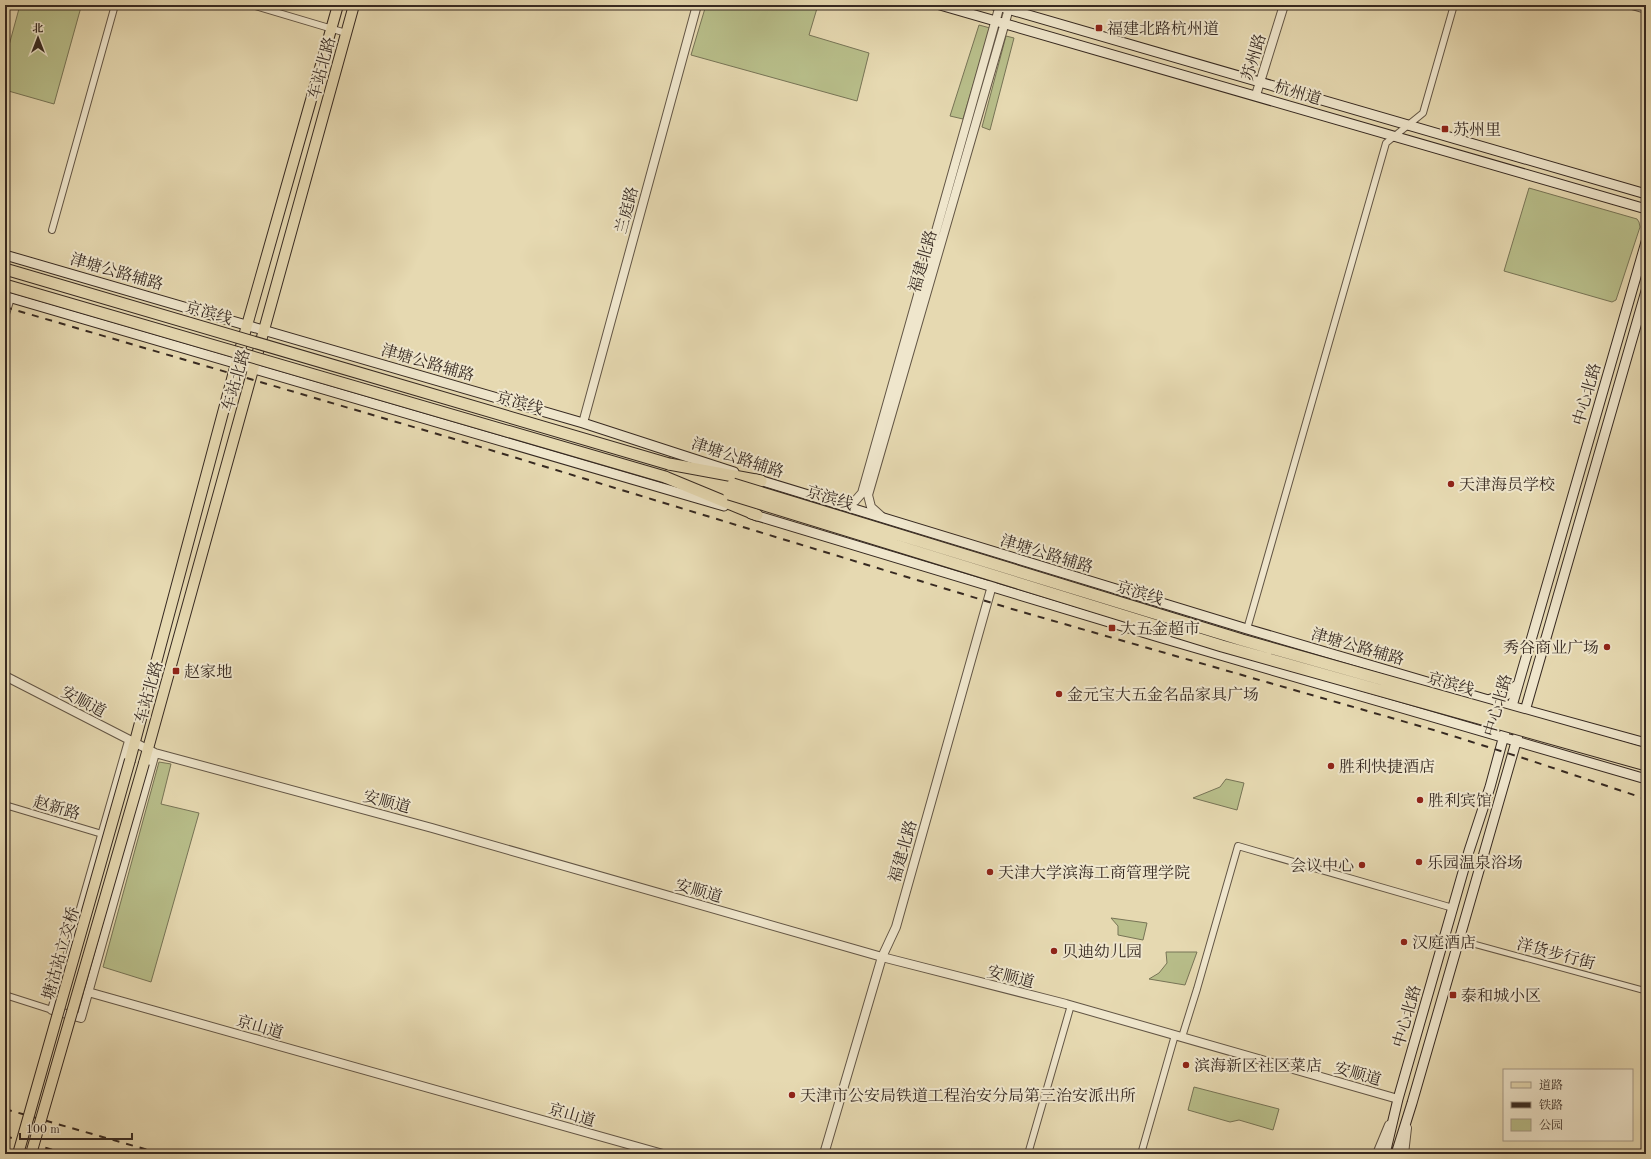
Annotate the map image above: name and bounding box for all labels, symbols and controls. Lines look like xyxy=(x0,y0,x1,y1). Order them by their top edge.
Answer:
north arrow xyxy=(18,18,58,58)
place label: 福建北路杭州道 xyxy=(1107,20,1219,38)
text: 北 xyxy=(33,23,44,35)
marker: 福建北路杭州道 xyxy=(1094,23,1104,33)
street label: 苏州路 xyxy=(1238,32,1270,83)
street label: 车站北路 xyxy=(305,35,339,102)
street label: 杭州道 xyxy=(1272,77,1323,109)
place label: 苏州里 xyxy=(1453,121,1501,139)
marker: 苏州里 xyxy=(1440,124,1450,134)
street label: 兰庭路 xyxy=(612,185,642,236)
street label: 福建北路 xyxy=(905,228,940,295)
street label: 津塘公路辅路 xyxy=(68,250,165,294)
street label: 京滨线 xyxy=(183,298,234,328)
street label: 津塘公路辅路 xyxy=(379,341,476,385)
street label: 车站北路 xyxy=(218,347,253,414)
street label: 中心北路 xyxy=(1569,361,1604,428)
street label: 京滨线 xyxy=(494,388,545,418)
street label: 津塘公路辅路 xyxy=(689,435,786,481)
place label: 天津海员学校 xyxy=(1459,476,1555,494)
marker: 天津海员学校 xyxy=(1446,479,1456,489)
street label: 京滨线 xyxy=(804,482,855,514)
street label: 津塘公路辅路 xyxy=(998,531,1095,577)
street label: 京滨线 xyxy=(1114,577,1165,609)
place label: 大五金超市 xyxy=(1120,620,1200,638)
marker: 大五金超市 xyxy=(1107,623,1117,633)
street label: 津塘公路辅路 xyxy=(1309,625,1406,669)
place label: 秀谷商业广场 xyxy=(1503,639,1599,657)
marker: 秀谷商业广场 xyxy=(1602,642,1612,652)
street label: 车站北路 xyxy=(131,659,166,726)
place label: 赵家地 xyxy=(184,663,232,681)
marker: 赵家地 xyxy=(171,666,181,676)
street label: 京滨线 xyxy=(1425,669,1476,699)
street label: 中心北路 xyxy=(1480,672,1515,739)
street label: 安顺道 xyxy=(58,683,109,721)
place label: 金元宝大五金名品家具广场 xyxy=(1067,686,1259,704)
marker: 金元宝大五金名品家具广场 xyxy=(1054,689,1064,699)
place label: 胜利快捷酒店 xyxy=(1339,758,1435,776)
marker: 胜利快捷酒店 xyxy=(1326,761,1336,771)
street label: 安顺道 xyxy=(361,787,412,817)
place label: 胜利宾馆 xyxy=(1428,792,1492,810)
street label: 赵新路 xyxy=(31,793,82,823)
marker: 胜利宾馆 xyxy=(1415,795,1425,805)
street label: 福建北路 xyxy=(885,818,920,885)
place label: 乐园温泉浴场 xyxy=(1427,854,1523,872)
place label: 会议中心 xyxy=(1290,857,1354,875)
marker: 乐园温泉浴场 xyxy=(1414,857,1424,867)
marker: 会议中心 xyxy=(1357,860,1367,870)
place label: 天津大学滨海工商管理学院 xyxy=(998,864,1190,882)
marker: 天津大学滨海工商管理学院 xyxy=(985,867,995,877)
street label: 安顺道 xyxy=(673,876,724,906)
street label: 塘沽站立交桥 xyxy=(39,905,83,1002)
place label: 汉庭酒店 xyxy=(1412,934,1476,952)
street label: 洋货步行街 xyxy=(1515,935,1597,973)
marker: 汉庭酒店 xyxy=(1399,937,1409,947)
place label: 贝迪幼儿园 xyxy=(1062,943,1142,961)
marker: 贝迪幼儿园 xyxy=(1049,946,1059,956)
street label: 安顺道 xyxy=(985,962,1036,992)
street label: 中心北路 xyxy=(1389,983,1424,1050)
place label: 泰和城小区 xyxy=(1461,987,1541,1005)
marker: 泰和城小区 xyxy=(1448,990,1458,1000)
street label: 京山道 xyxy=(234,1012,285,1042)
place label: 滨海新区社区菜店 xyxy=(1194,1057,1322,1075)
street label: 安顺道 xyxy=(1332,1059,1383,1089)
marker: 滨海新区社区菜店 xyxy=(1181,1060,1191,1070)
legend xyxy=(1503,1069,1633,1141)
text: 道路 xyxy=(1539,1078,1563,1092)
place label: 天津市公安局铁道工程治安分局第三治安派出所 xyxy=(800,1087,1136,1105)
marker: 天津市公安局铁道工程治安分局第三治安派出所 xyxy=(787,1090,797,1100)
text: 铁路 xyxy=(1539,1098,1563,1112)
street label: 京山道 xyxy=(546,1100,597,1130)
scale bar xyxy=(20,1115,132,1141)
text: 公园 xyxy=(1539,1119,1563,1132)
text: 100 m xyxy=(26,1124,60,1136)

